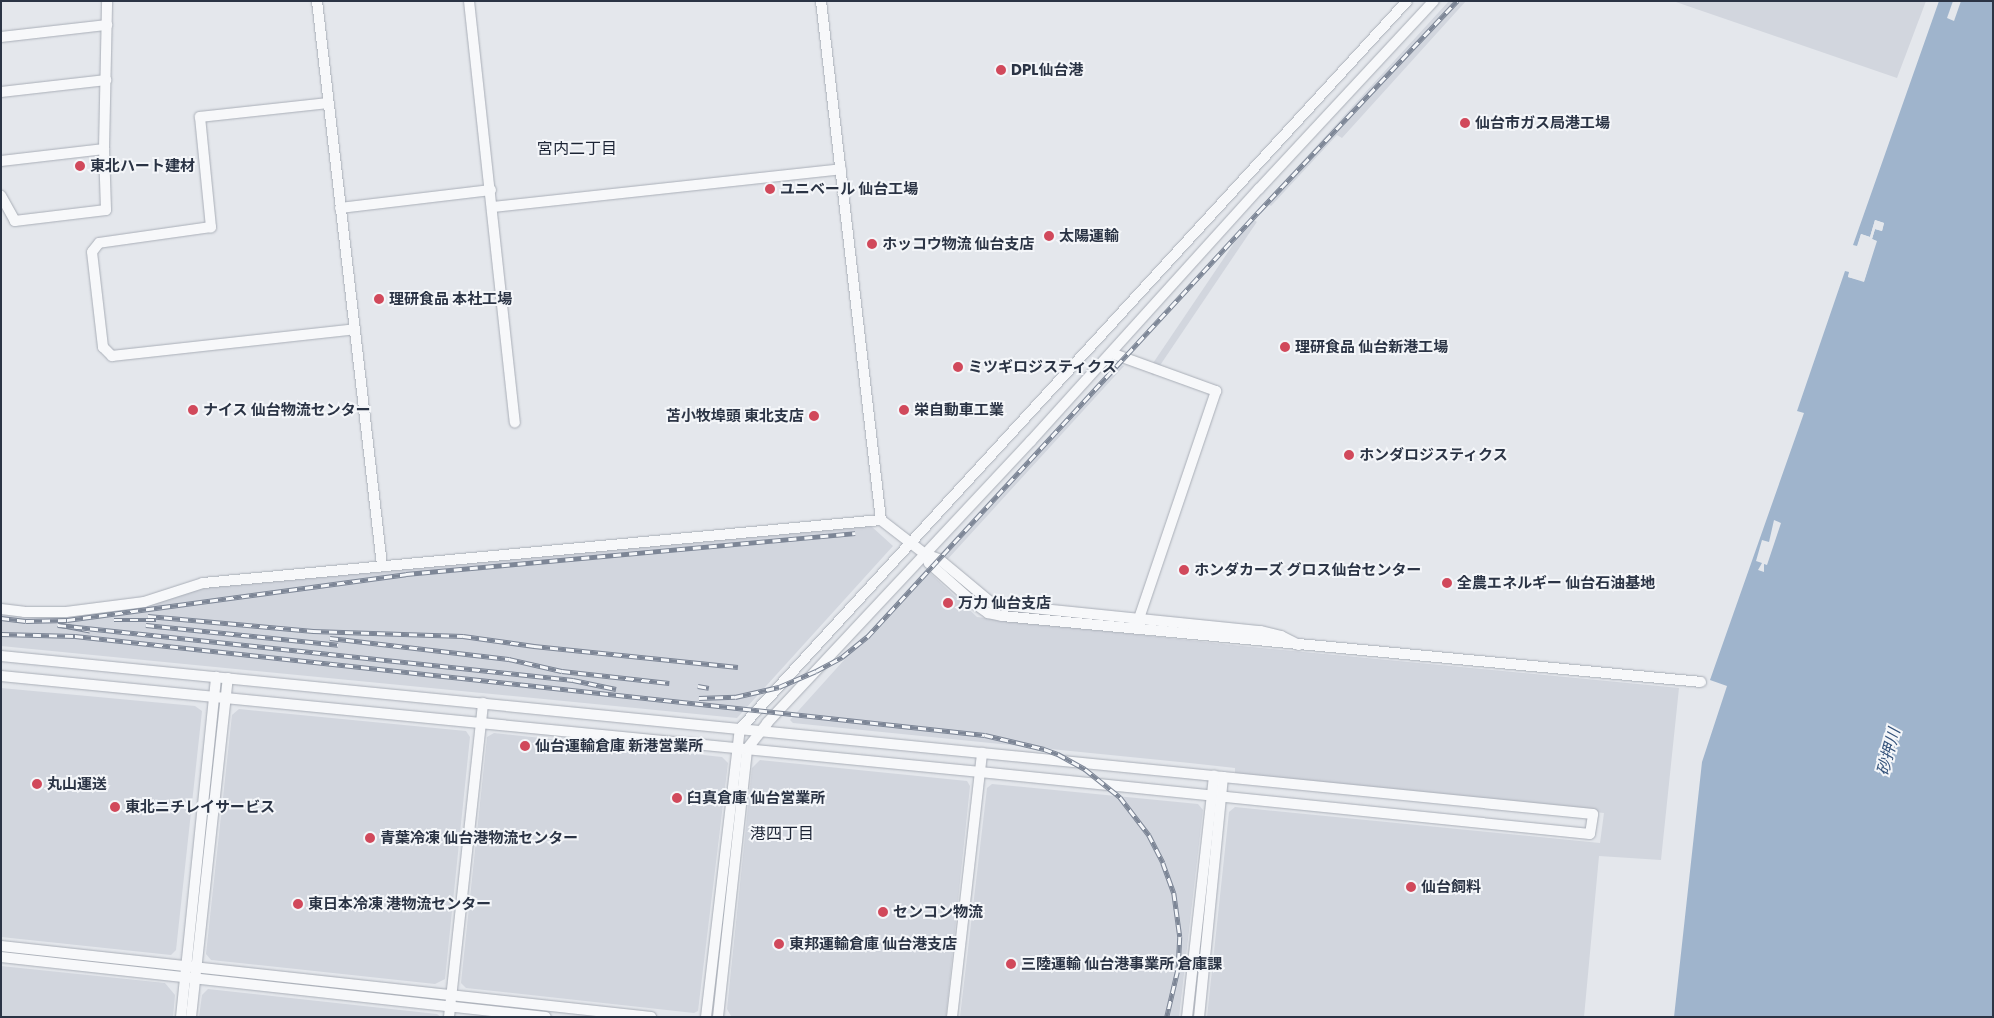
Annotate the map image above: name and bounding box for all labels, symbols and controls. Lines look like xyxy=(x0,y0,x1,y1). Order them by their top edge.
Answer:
place label: DPL仙台港 xyxy=(1011,61,1083,79)
marker: DPL仙台港 xyxy=(995,64,1007,76)
place label: 仙台市ガス局港工場 xyxy=(1475,114,1610,132)
marker: 仙台市ガス局港工場 xyxy=(1459,117,1471,129)
district label: 宮内二丁目 xyxy=(537,139,617,159)
place label: 東北ハート建材 xyxy=(90,157,195,175)
marker: 東北ハート建材 xyxy=(74,160,86,172)
place label: ユニベール 仙台工場 xyxy=(780,180,918,198)
marker: ユニベール 仙台工場 xyxy=(764,183,776,195)
place label: 太陽運輸 xyxy=(1059,227,1119,245)
marker: 太陽運輸 xyxy=(1043,230,1055,242)
place label: ホッコウ物流 仙台支店 xyxy=(882,235,1035,253)
marker: ホッコウ物流 仙台支店 xyxy=(866,238,878,250)
place label: 理研食品 本社工場 xyxy=(389,290,512,308)
marker: 理研食品 本社工場 xyxy=(373,293,385,305)
place label: 理研食品 仙台新港工場 xyxy=(1295,338,1448,356)
marker: 理研食品 仙台新港工場 xyxy=(1279,341,1291,353)
place label: ミツギロジスティクス xyxy=(968,358,1118,376)
marker: ミツギロジスティクス xyxy=(952,361,964,373)
place label: ナイス 仙台物流センター xyxy=(203,401,371,419)
place label: 栄自動車工業 xyxy=(914,401,1004,419)
marker: ナイス 仙台物流センター xyxy=(187,404,199,416)
marker: 栄自動車工業 xyxy=(898,404,910,416)
place label: 苫小牧埠頭 東北支店 xyxy=(666,407,804,425)
marker: 苫小牧埠頭 東北支店 xyxy=(808,410,820,422)
place label: ホンダロジスティクス xyxy=(1359,446,1509,464)
marker: ホンダロジスティクス xyxy=(1343,449,1355,461)
place label: ホンダカーズ グロス仙台センター xyxy=(1194,561,1422,579)
marker: ホンダカーズ グロス仙台センター xyxy=(1178,564,1190,576)
place label: 全農エネルギー 仙台石油基地 xyxy=(1457,574,1655,592)
marker: 全農エネルギー 仙台石油基地 xyxy=(1441,577,1453,589)
place label: 万力 仙台支店 xyxy=(958,594,1051,612)
marker: 万力 仙台支店 xyxy=(942,597,954,609)
water label: 砂押川 xyxy=(1874,726,1904,778)
place label: 仙台運輸倉庫 新港営業所 xyxy=(535,737,703,755)
marker: 仙台運輸倉庫 新港営業所 xyxy=(519,740,531,752)
place label: 丸山運送 xyxy=(47,775,107,793)
marker: 丸山運送 xyxy=(31,778,43,790)
place label: 臼真倉庫 仙台営業所 xyxy=(687,789,825,807)
marker: 臼真倉庫 仙台営業所 xyxy=(671,792,683,804)
place label: 東北ニチレイサービス xyxy=(125,798,275,816)
marker: 東北ニチレイサービス xyxy=(109,801,121,813)
district label: 港四丁目 xyxy=(750,824,814,844)
place label: 青葉冷凍 仙台港物流センター xyxy=(380,829,578,847)
marker: 青葉冷凍 仙台港物流センター xyxy=(364,832,376,844)
place label: 仙台飼料 xyxy=(1421,878,1481,896)
marker: 仙台飼料 xyxy=(1405,881,1417,893)
place label: 東日本冷凍 港物流センター xyxy=(308,895,491,913)
marker: 東日本冷凍 港物流センター xyxy=(292,898,304,910)
place label: センコン物流 xyxy=(893,903,983,921)
marker: センコン物流 xyxy=(877,906,889,918)
place label: 東邦運輸倉庫 仙台港支店 xyxy=(789,935,957,953)
marker: 東邦運輸倉庫 仙台港支店 xyxy=(773,938,785,950)
place label: 三陸運輸 仙台港事業所 倉庫課 xyxy=(1021,955,1222,973)
marker: 三陸運輸 仙台港事業所 倉庫課 xyxy=(1005,958,1017,970)

